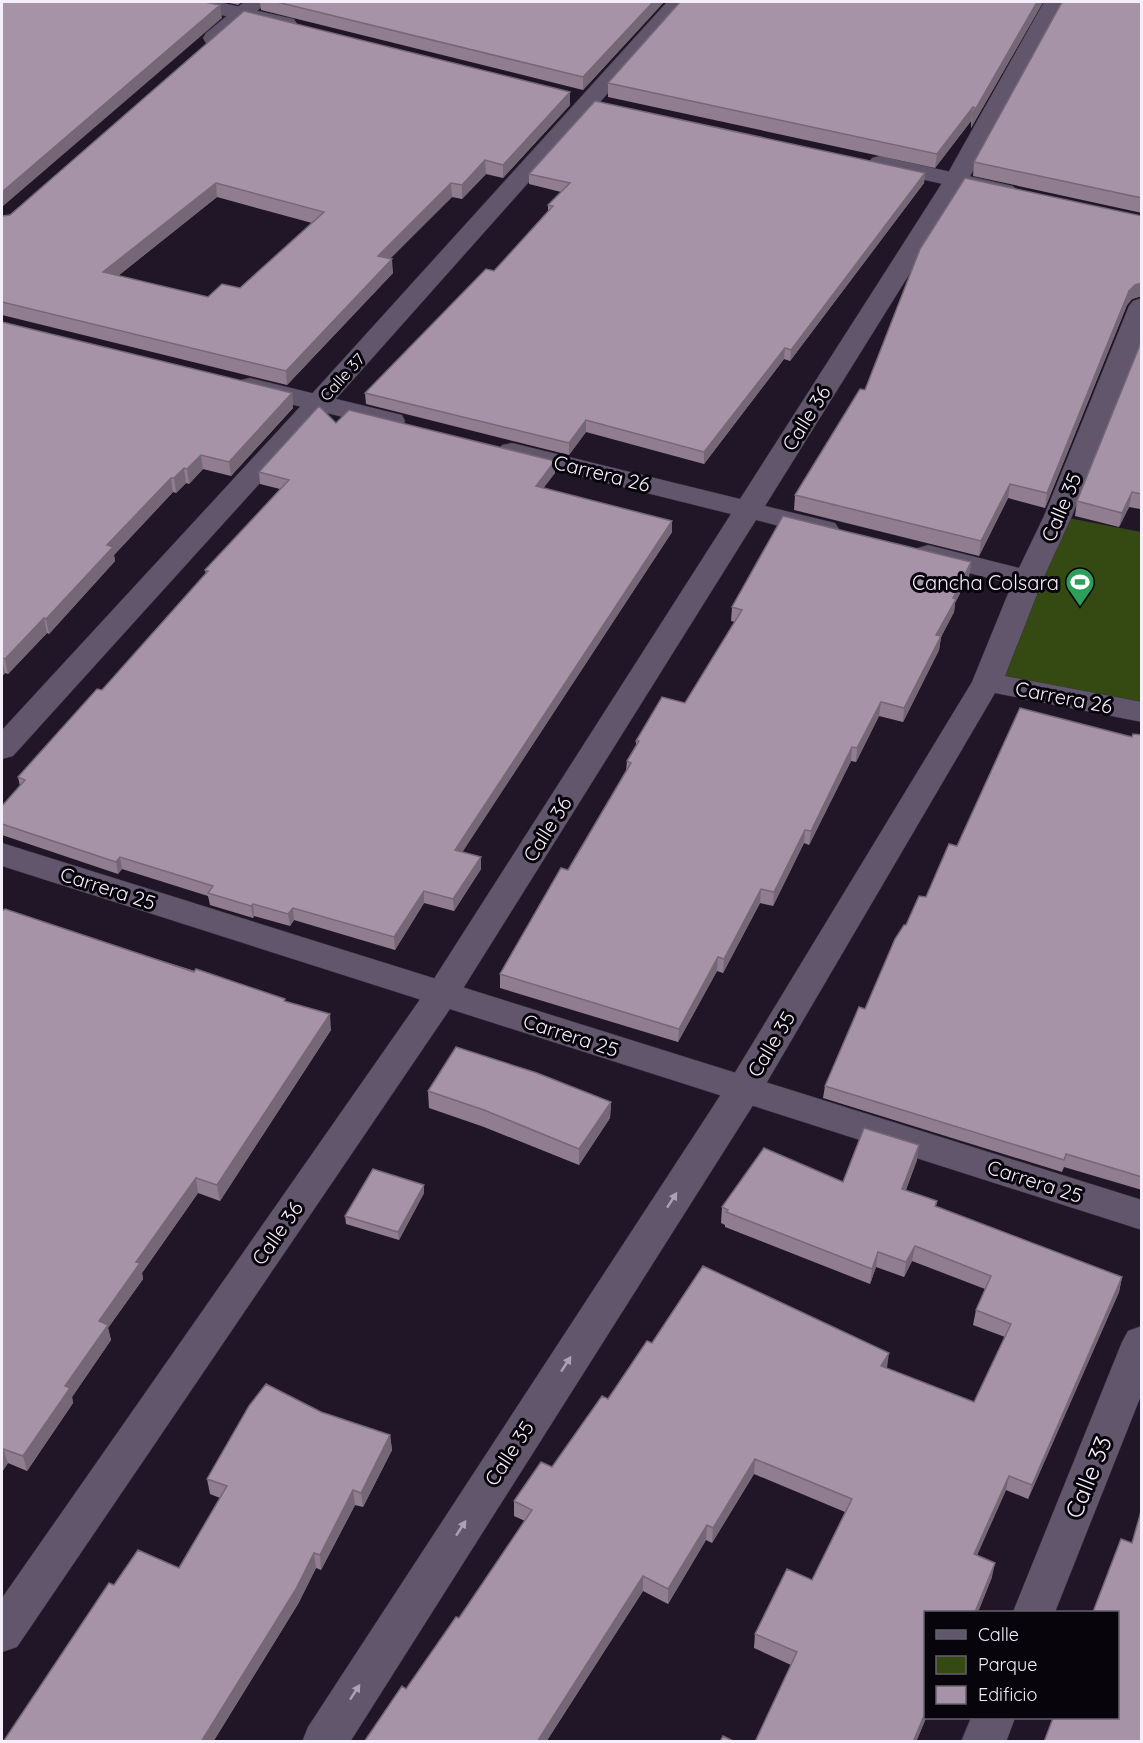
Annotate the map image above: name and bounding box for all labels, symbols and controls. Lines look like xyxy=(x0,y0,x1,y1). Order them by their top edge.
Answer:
street label: Calle 37 xyxy=(315,349,369,405)
street label: Calle 36 xyxy=(776,381,836,455)
street label: Carrera 26 xyxy=(551,449,653,497)
street label: Calle 35 xyxy=(1035,469,1087,545)
sports icon: Cancha Colsara xyxy=(1064,566,1096,608)
place label: Cancha Colsara xyxy=(912,570,1059,595)
street label: Carrera 26 xyxy=(1013,675,1115,719)
street label: Calle 36 xyxy=(517,792,577,866)
street label: Carrera 25 xyxy=(57,861,159,915)
street label: Calle 35 xyxy=(742,1007,800,1081)
street label: Carrera 25 xyxy=(520,1008,622,1062)
street label: Carrera 25 xyxy=(984,1154,1086,1208)
one-way arrow xyxy=(666,1193,678,1209)
street label: Calle 36 xyxy=(246,1196,308,1270)
one-way arrow xyxy=(561,1356,572,1373)
street label: Calle 35 xyxy=(479,1416,539,1490)
street label: Calle 33 xyxy=(1058,1431,1118,1523)
one-way arrow xyxy=(455,1521,467,1537)
legend xyxy=(924,1611,1119,1719)
text: Calle xyxy=(978,1623,1019,1646)
text: Parque xyxy=(978,1653,1037,1676)
text: Edificio xyxy=(978,1683,1037,1706)
one-way arrow xyxy=(350,1684,361,1700)

